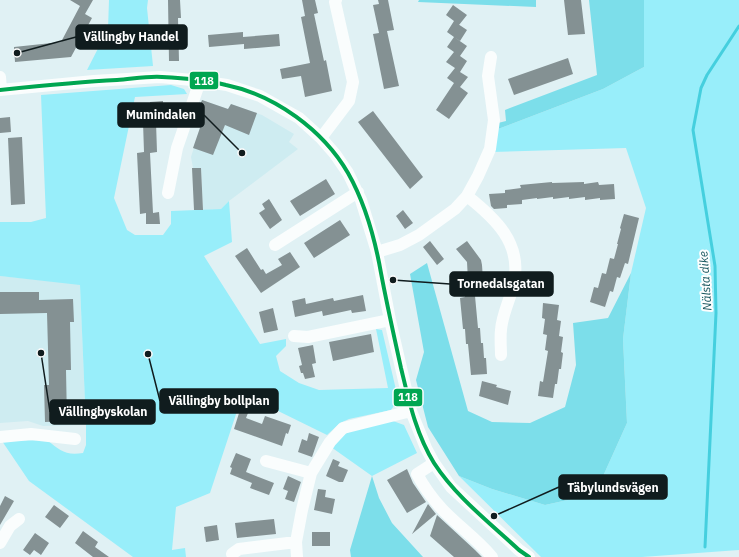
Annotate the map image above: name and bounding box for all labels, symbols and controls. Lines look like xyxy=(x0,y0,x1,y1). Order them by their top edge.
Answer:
callout: Vällingby Handel xyxy=(76,25,187,49)
text: Vällingby Handel xyxy=(83,29,179,44)
line badge: 118 xyxy=(189,71,219,90)
text: 118 xyxy=(194,74,214,88)
callout: Mumindalen xyxy=(118,103,204,127)
text: Mumindalen xyxy=(126,107,196,122)
water label: Nälsta dike xyxy=(695,251,715,311)
callout: Tornedalsgatan xyxy=(450,272,553,296)
text: Tornedalsgatan xyxy=(457,276,545,291)
line badge: 118 xyxy=(393,388,423,407)
callout: Vällingby bollplan xyxy=(160,389,278,413)
text: 118 xyxy=(398,390,418,404)
text: Vällingby bollplan xyxy=(168,393,270,408)
callout: Vällingbyskolan xyxy=(50,400,155,424)
text: Vällingbyskolan xyxy=(58,404,148,419)
callout: Täbylundsvägen xyxy=(559,475,667,499)
text: Täbylundsvägen xyxy=(567,480,659,495)

